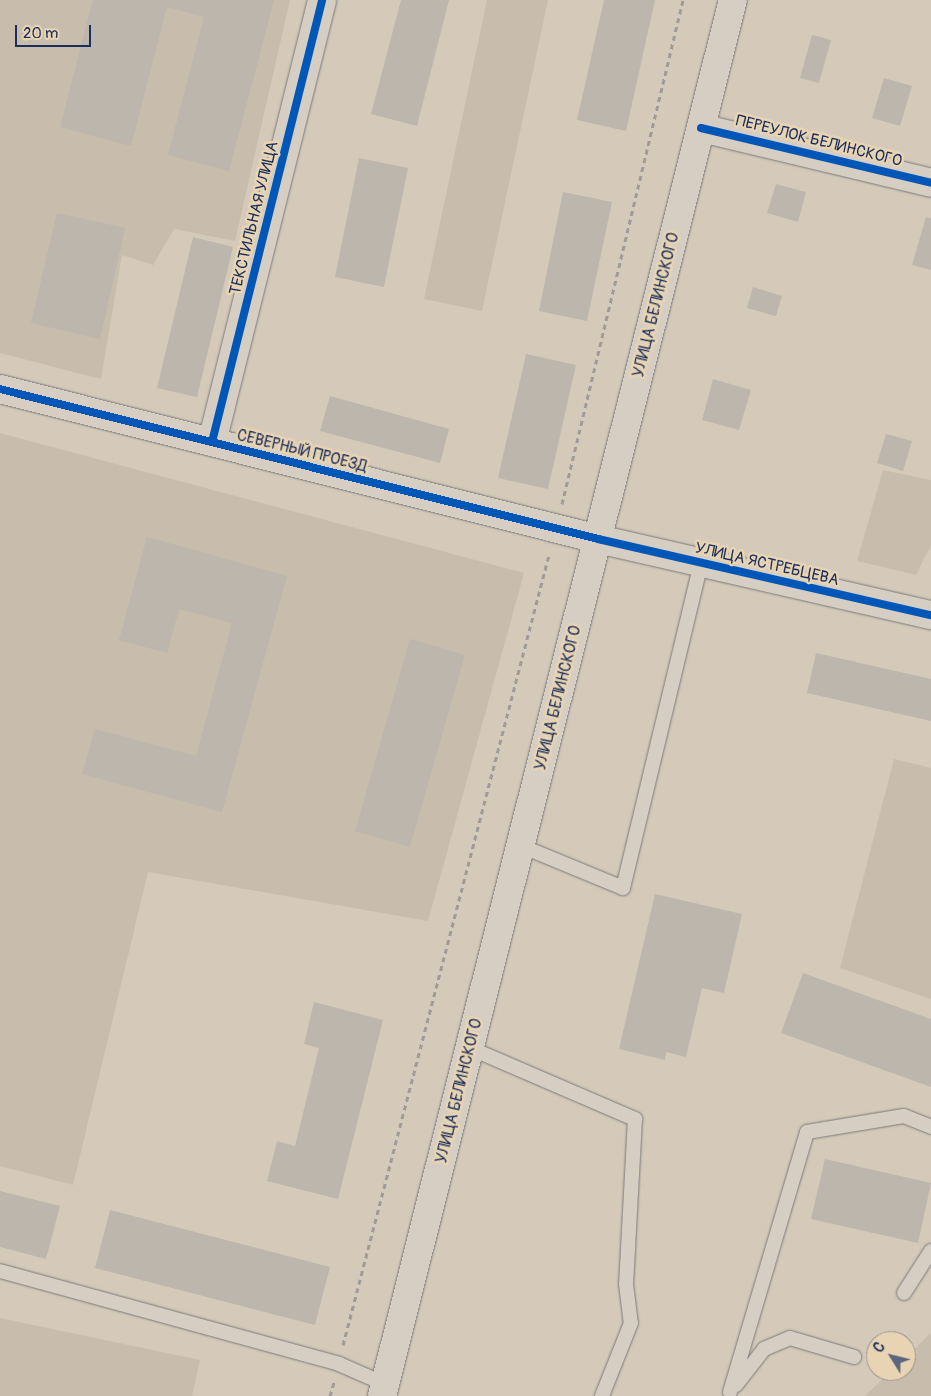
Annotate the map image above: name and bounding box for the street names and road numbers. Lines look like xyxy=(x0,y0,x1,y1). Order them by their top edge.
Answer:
street label: ПЕРЕУЛОК БЕЛИНСКОГО xyxy=(734,111,904,171)
street label: ТЕКСТИЛЬНАЯ УЛИЦА xyxy=(226,139,282,297)
street label: УЛИЦА БЕЛИНСКОГО xyxy=(629,231,683,379)
street label: СЕВЕРНЫЙ ПРОЕЗД xyxy=(235,426,369,476)
street label: УЛИЦА ЯСТРЕБЦЕВА xyxy=(693,538,841,590)
street label: УЛИЦА БЕЛИНСКОГО xyxy=(531,624,585,772)
street label: УЛИЦА БЕЛИНСКОГО xyxy=(432,1017,486,1165)

